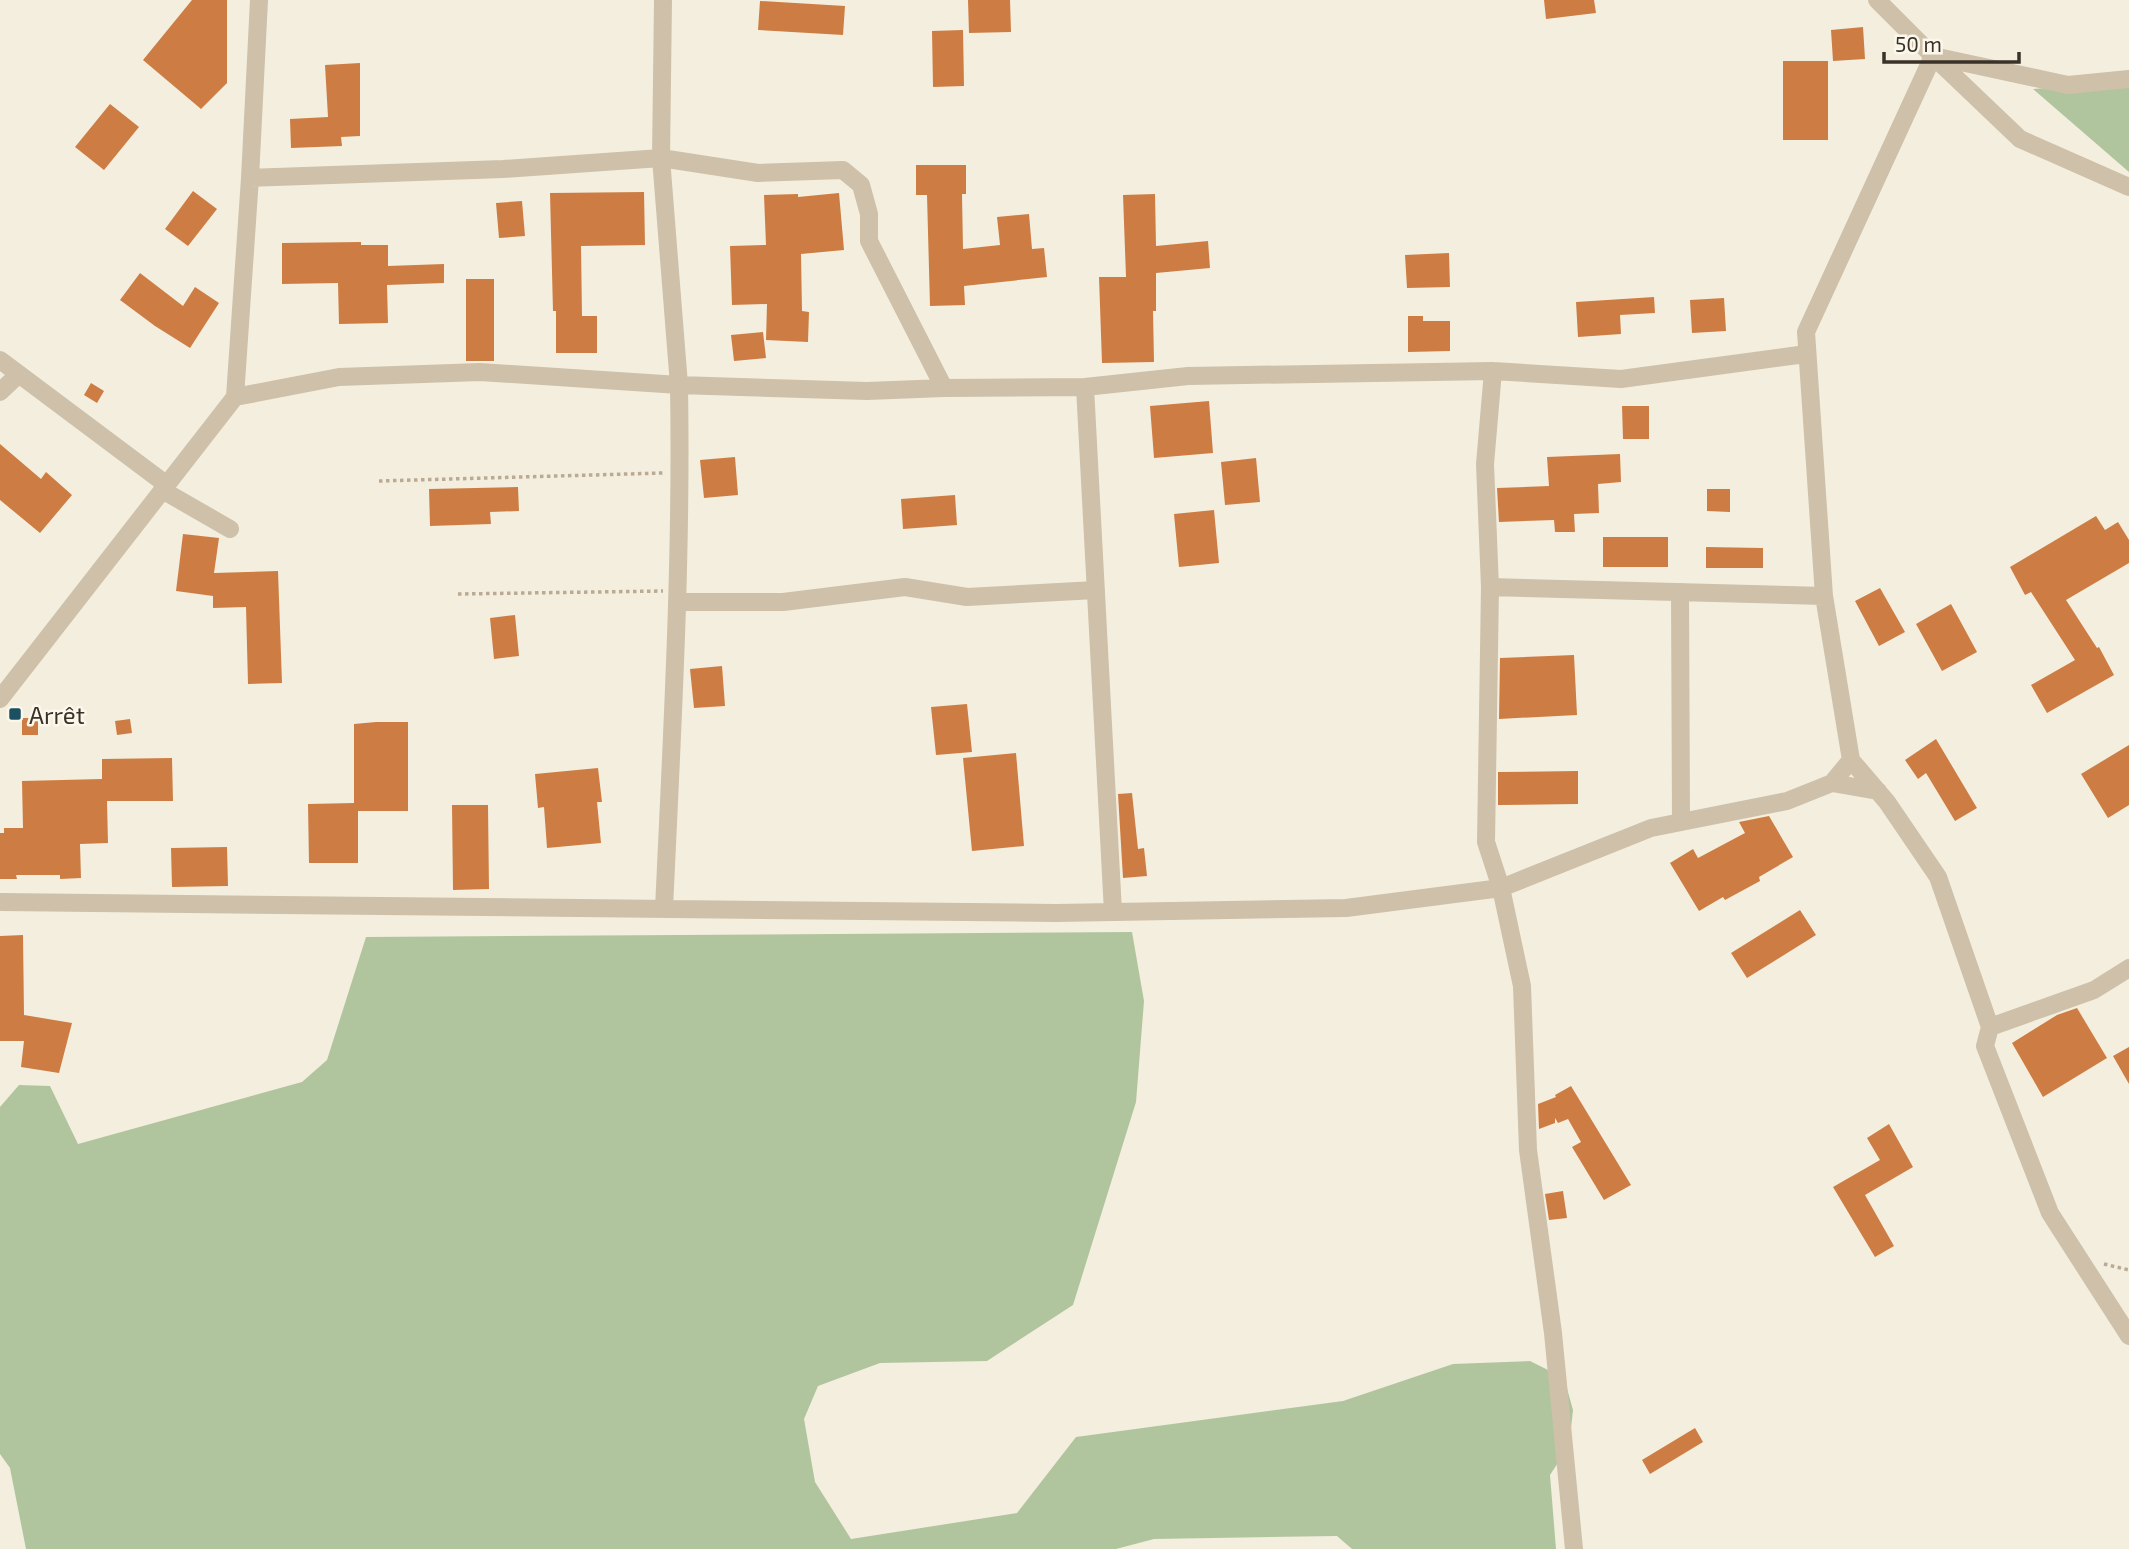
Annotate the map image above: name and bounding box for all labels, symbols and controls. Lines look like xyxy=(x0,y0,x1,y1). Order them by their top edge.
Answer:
scale bar xyxy=(1884,21,2019,65)
text: 50 m xyxy=(1895,31,1942,56)
place label: Arrêt xyxy=(29,700,85,729)
marker: Arrêt xyxy=(7,706,23,722)

